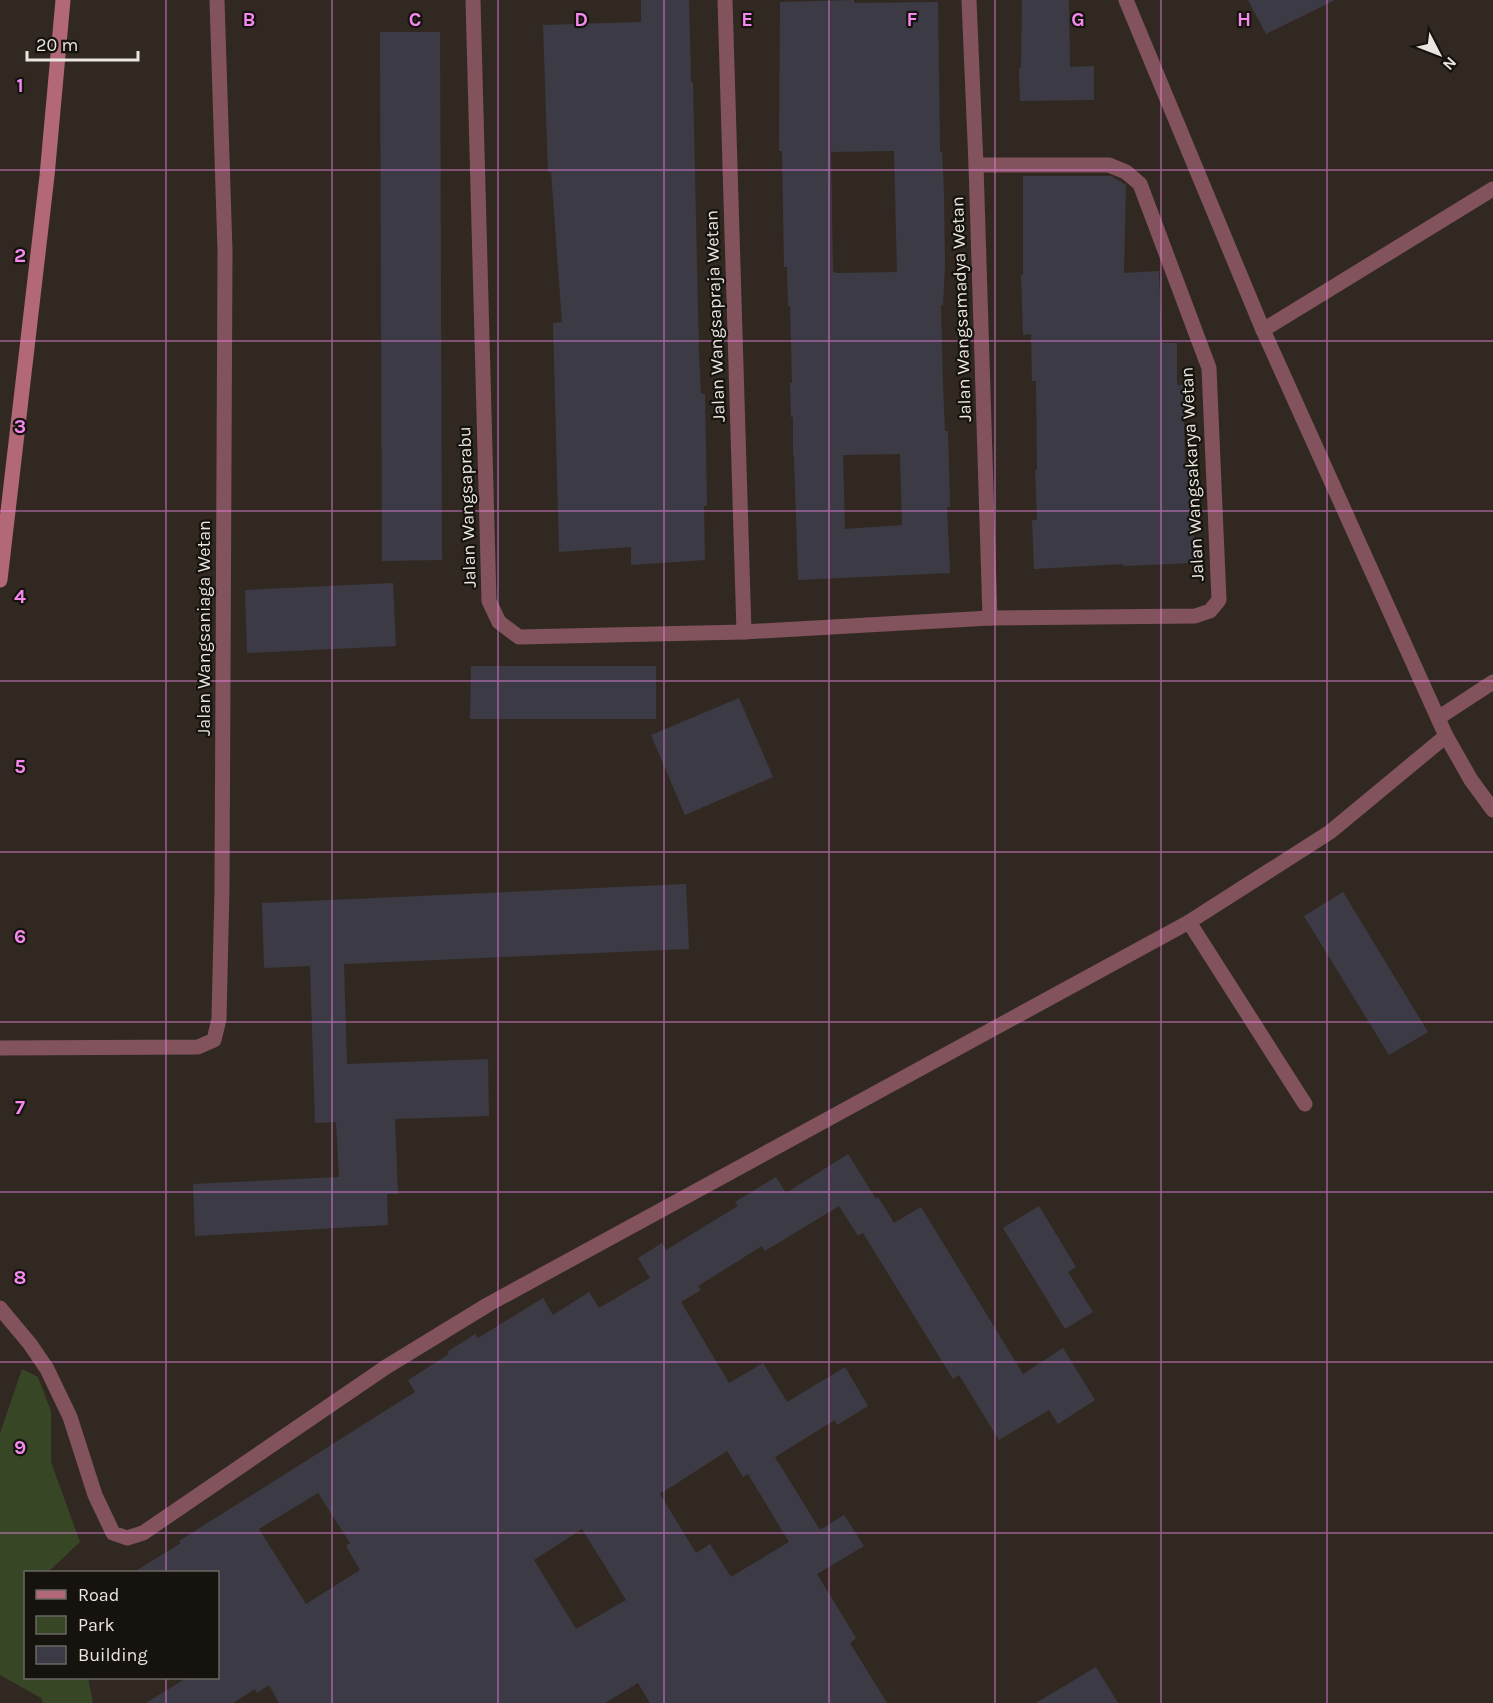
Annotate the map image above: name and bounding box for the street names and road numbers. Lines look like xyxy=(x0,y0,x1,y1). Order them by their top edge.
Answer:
street label: Jalan Wangsamadya Wetan xyxy=(946,196,976,422)
street label: Jalan Wangsapraja Wetan xyxy=(700,210,730,422)
street label: Jalan Wangsakarya Wetan xyxy=(1175,366,1209,582)
street label: Jalan Wangsaprabu xyxy=(453,426,481,588)
street label: Jalan Wangsaniaga Wetan xyxy=(193,520,215,736)

